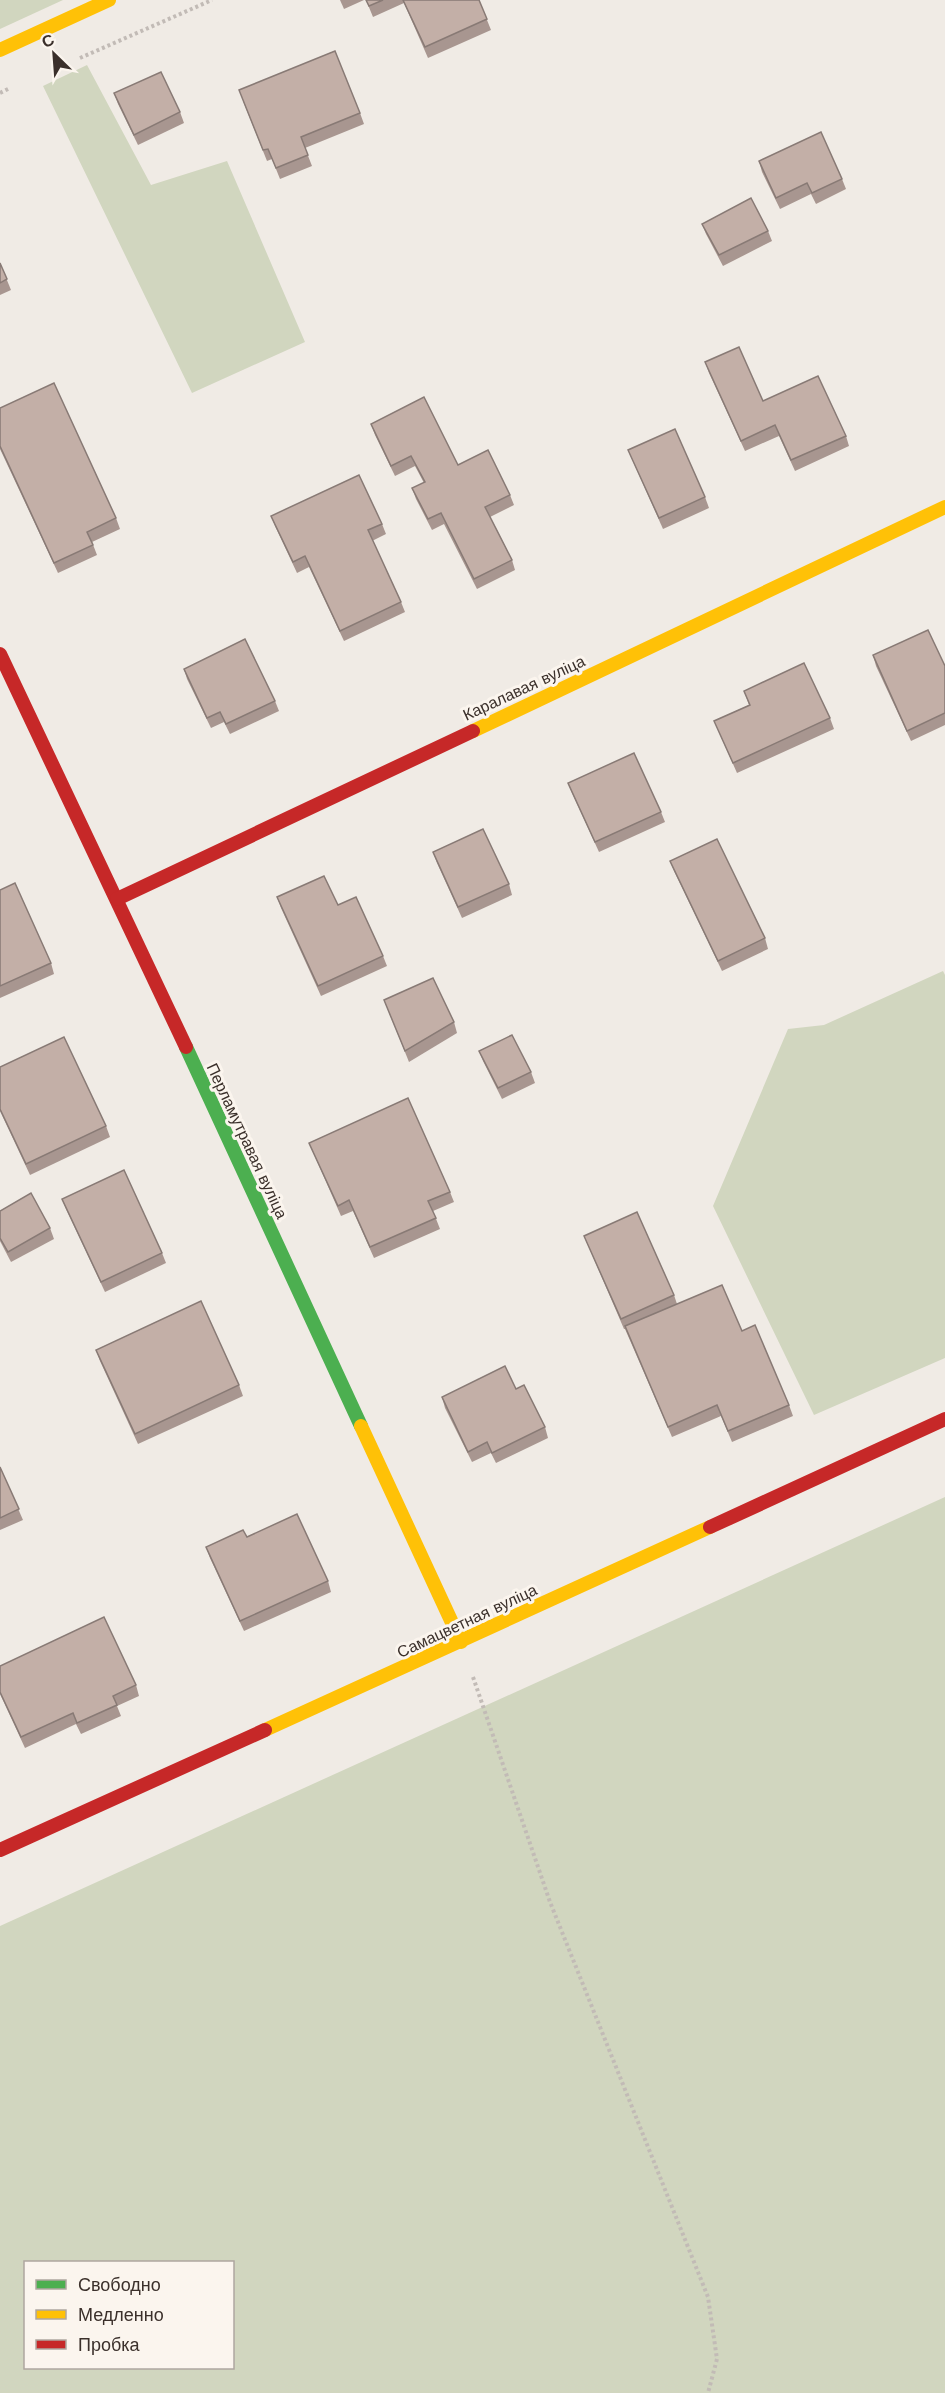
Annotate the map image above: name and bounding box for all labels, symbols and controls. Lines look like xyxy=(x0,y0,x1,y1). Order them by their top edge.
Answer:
north arrow xyxy=(24,24,84,84)
text: С xyxy=(39,30,58,52)
street label: Каралавая вуліца xyxy=(460,651,588,725)
street label: Перламутравая вуліца xyxy=(203,1060,291,1222)
street label: Самацветная вуліца xyxy=(394,1580,540,1662)
legend xyxy=(24,2261,234,2369)
text: Свободно xyxy=(78,2274,161,2295)
text: Медленно xyxy=(78,2304,164,2325)
text: Пробка xyxy=(78,2334,141,2355)

